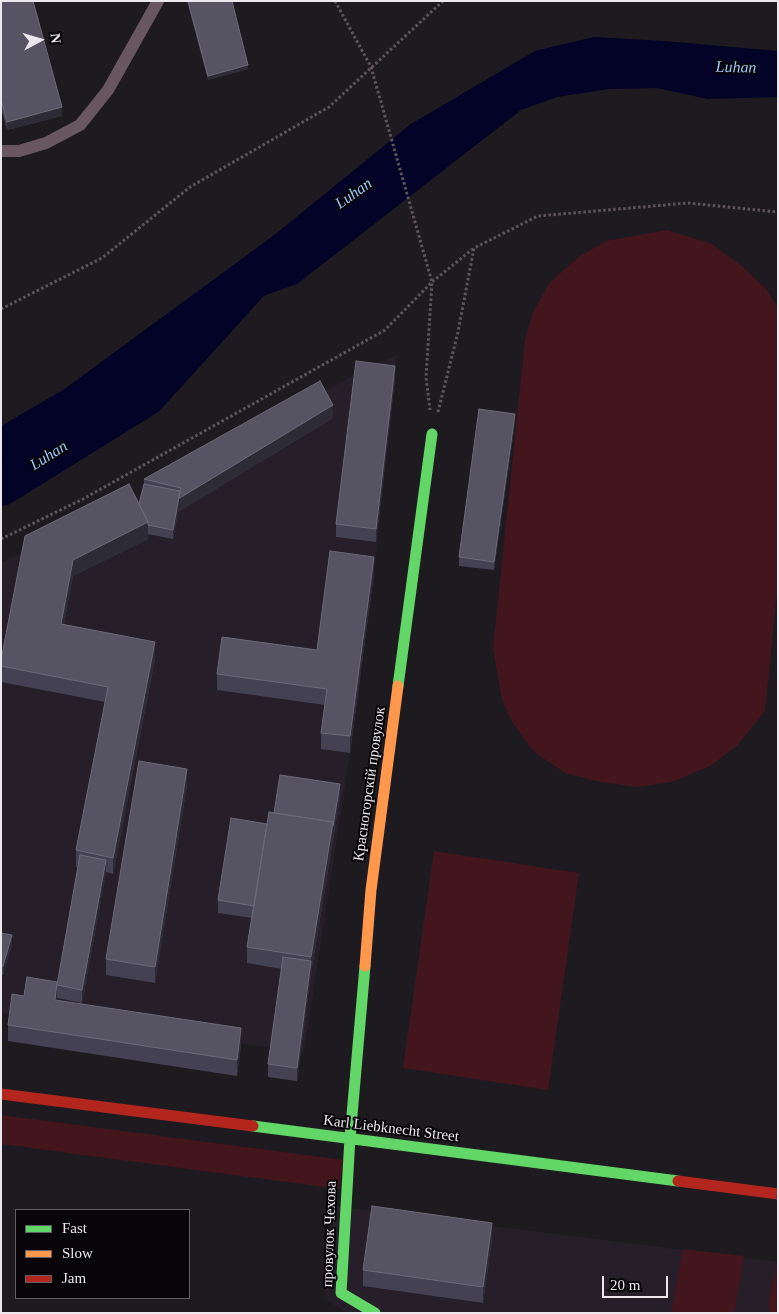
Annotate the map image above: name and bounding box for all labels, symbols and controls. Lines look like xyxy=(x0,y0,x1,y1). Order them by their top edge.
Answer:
north arrow xyxy=(15,15,65,65)
text: N xyxy=(47,33,63,44)
water label: Luhan xyxy=(715,58,757,78)
water label: Luhan xyxy=(332,174,376,214)
water label: Luhan xyxy=(27,437,71,475)
street label: Красногорскій провулок xyxy=(350,706,390,862)
street label: Karl Liebknecht Street xyxy=(322,1112,460,1146)
street label: провулок Чехова xyxy=(319,1180,341,1288)
legend xyxy=(15,1209,190,1299)
text: Fast xyxy=(62,1220,87,1236)
text: Slow xyxy=(62,1245,93,1261)
scale bar xyxy=(604,1266,670,1298)
text: Jam xyxy=(62,1270,86,1286)
text: 20 m xyxy=(610,1277,640,1293)

